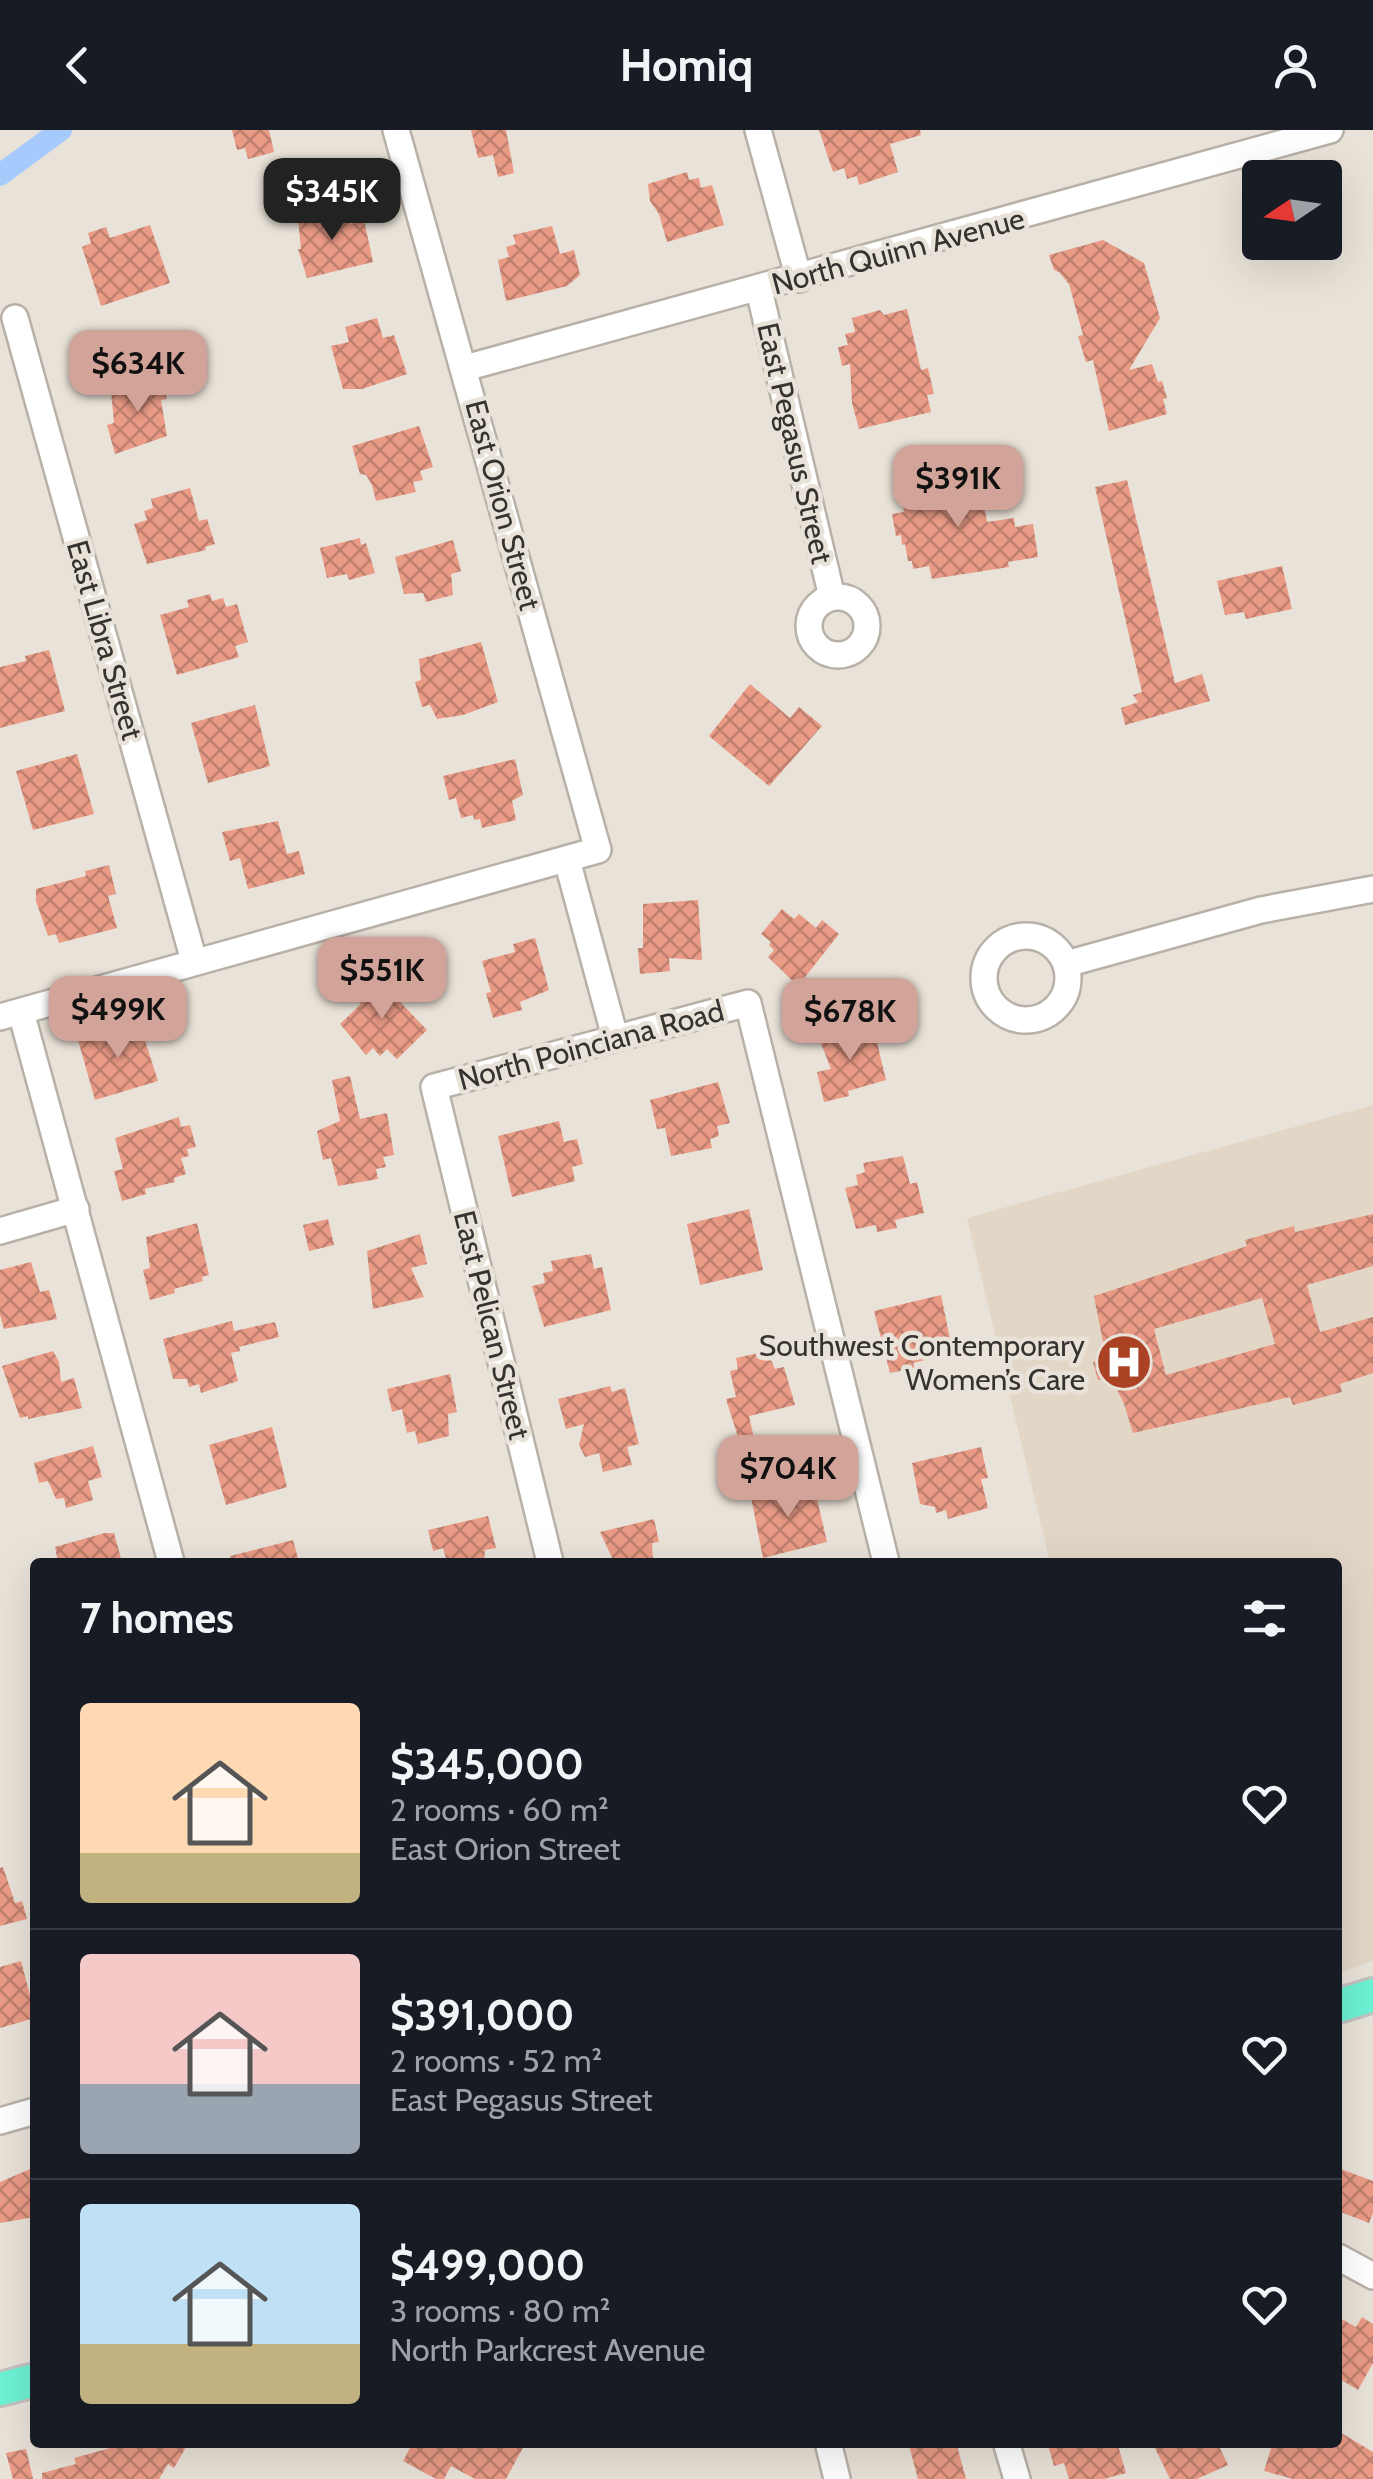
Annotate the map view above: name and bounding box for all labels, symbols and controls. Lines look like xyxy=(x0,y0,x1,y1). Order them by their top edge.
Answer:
icon: back xyxy=(50,38,105,93)
text: Homiq xyxy=(620,38,753,92)
icon: person xyxy=(1268,38,1323,93)
pin: $345K xyxy=(262,158,402,243)
north arrow xyxy=(1242,160,1342,260)
map controls xyxy=(1242,160,1342,260)
text: $345K xyxy=(286,171,378,210)
street label: North Quinn Avenue xyxy=(768,199,1028,303)
street label: East Pegasus Street xyxy=(749,319,841,567)
pin: $634K xyxy=(68,330,208,415)
text: $634K xyxy=(91,343,185,382)
street label: East Orion Street xyxy=(457,396,549,614)
pin: $391K xyxy=(888,445,1028,530)
text: $391K xyxy=(915,458,1001,497)
street label: East Libra Street xyxy=(59,536,151,744)
pin: $551K xyxy=(312,937,452,1022)
text: $551K xyxy=(340,950,424,989)
pin: $499K xyxy=(48,976,188,1061)
pin: $678K xyxy=(780,978,920,1063)
text: $499K xyxy=(71,989,165,1028)
text: $678K xyxy=(804,991,896,1030)
street label: North Poinciana Road xyxy=(454,992,728,1098)
street label: East Pelican Street xyxy=(446,1207,538,1443)
place label: Southwest Contemporary Women’s Care xyxy=(759,1327,1085,1398)
hospital icon: Southwest Contemporary Women’s Care xyxy=(1094,1332,1154,1392)
pin: $704K xyxy=(718,1435,858,1520)
text: $704K xyxy=(739,1448,837,1487)
icon: filters xyxy=(1237,1591,1292,1646)
text: 7 homes xyxy=(80,1592,234,1644)
text: $345,000 xyxy=(390,1738,584,1790)
icon: home xyxy=(160,1743,280,1863)
icon: heart xyxy=(1237,1776,1292,1831)
text: 2 rooms · 60 m² xyxy=(390,1790,609,1829)
text: East Orion Street xyxy=(390,1829,621,1868)
text: $391,000 xyxy=(390,1989,574,2041)
icon: home xyxy=(160,1994,280,2114)
icon: heart xyxy=(1237,2027,1292,2082)
text: 2 rooms · 52 m² xyxy=(390,2041,602,2080)
text: East Pegasus Street xyxy=(390,2080,653,2119)
text: $499,000 xyxy=(390,2239,585,2291)
icon: home xyxy=(160,2244,280,2364)
icon: heart xyxy=(1237,2277,1292,2332)
text: 3 rooms · 80 m² xyxy=(390,2291,610,2330)
text: North Parkcrest Avenue xyxy=(390,2330,705,2369)

